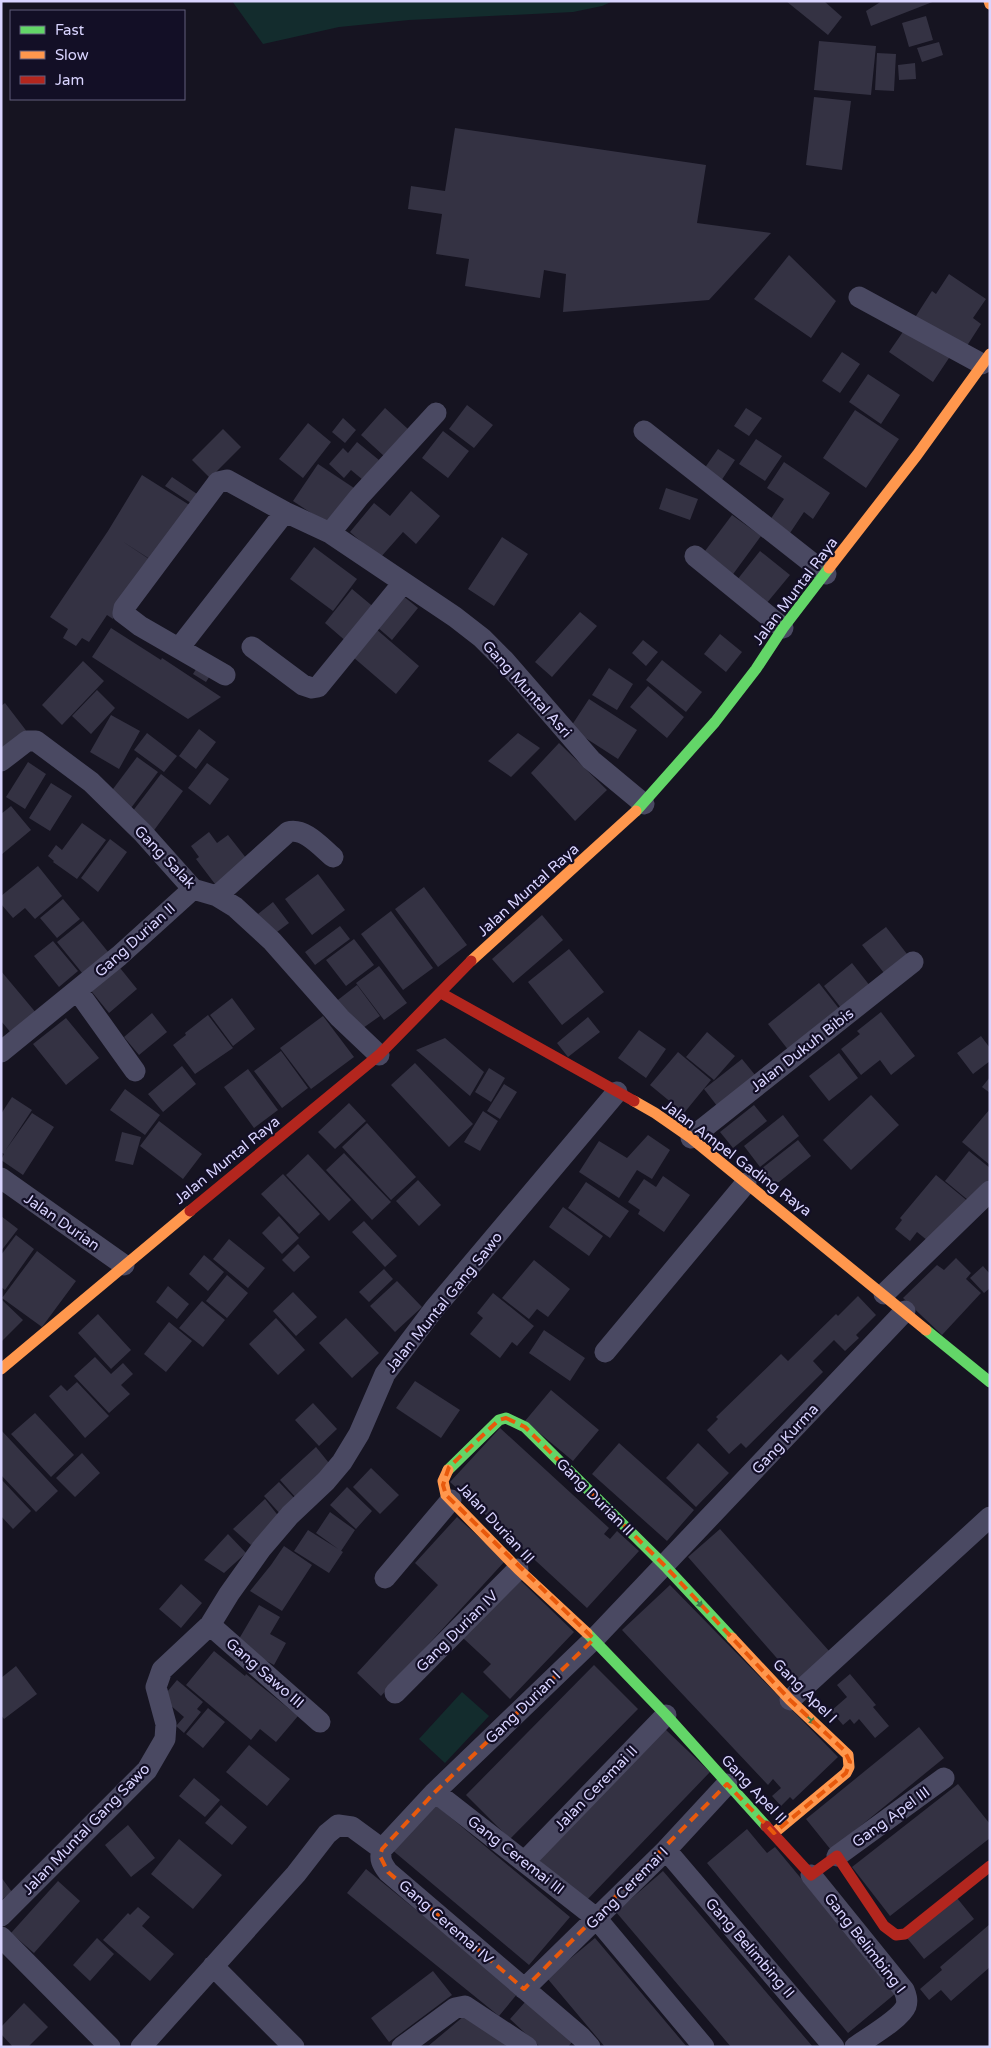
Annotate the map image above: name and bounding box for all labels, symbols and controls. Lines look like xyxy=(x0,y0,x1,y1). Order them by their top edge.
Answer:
legend xyxy=(10,10,185,100)
text: Fast xyxy=(55,21,85,39)
text: Slow xyxy=(55,46,89,64)
text: Jam xyxy=(55,71,84,89)
street label: Jalan Muntal Raya xyxy=(749,534,841,648)
street label: Gang Muntal Asri xyxy=(479,637,575,741)
street label: Gang Salak xyxy=(131,822,199,892)
street label: Jalan Muntal Raya xyxy=(474,840,582,940)
street label: Gang Durian II xyxy=(91,899,179,981)
street label: Jalan Dukuh Bibis xyxy=(747,1004,857,1096)
street label: Jalan Ampel Gading Raya xyxy=(659,1096,815,1220)
street label: Jalan Muntal Raya xyxy=(171,1112,283,1208)
street label: Jalan Durian xyxy=(21,1189,103,1255)
street label: Jalan Muntal Gang Sawo xyxy=(382,1228,506,1376)
street label: Gang Kurma xyxy=(748,1400,822,1478)
street label: Gang Durian II xyxy=(553,1455,637,1539)
street label: Jalan Durian III xyxy=(454,1479,538,1567)
street label: Gang Durian IV xyxy=(412,1586,502,1676)
one-way arrow xyxy=(692,1595,704,1607)
street label: Gang Sawo III xyxy=(222,1634,308,1712)
street label: Gang Apel I xyxy=(769,1655,841,1727)
street label: Gang Durian I xyxy=(482,1667,564,1747)
one-way arrow xyxy=(804,1713,816,1725)
street label: Jalan Ceremai II xyxy=(551,1742,641,1834)
street label: Gang Apel II xyxy=(718,1751,790,1827)
street label: Jalan Muntal Gang Sawo xyxy=(19,1760,153,1898)
street label: Gang Apel III xyxy=(849,1783,933,1851)
street label: Gang Ceremai III xyxy=(464,1812,568,1898)
street label: Gang Ceremai I xyxy=(582,1843,672,1933)
street label: Gang Ceremai IV xyxy=(395,1876,497,1968)
street label: Gang Belimbing I xyxy=(820,1889,910,1997)
street label: Gang Belimbing II xyxy=(702,1894,798,2002)

